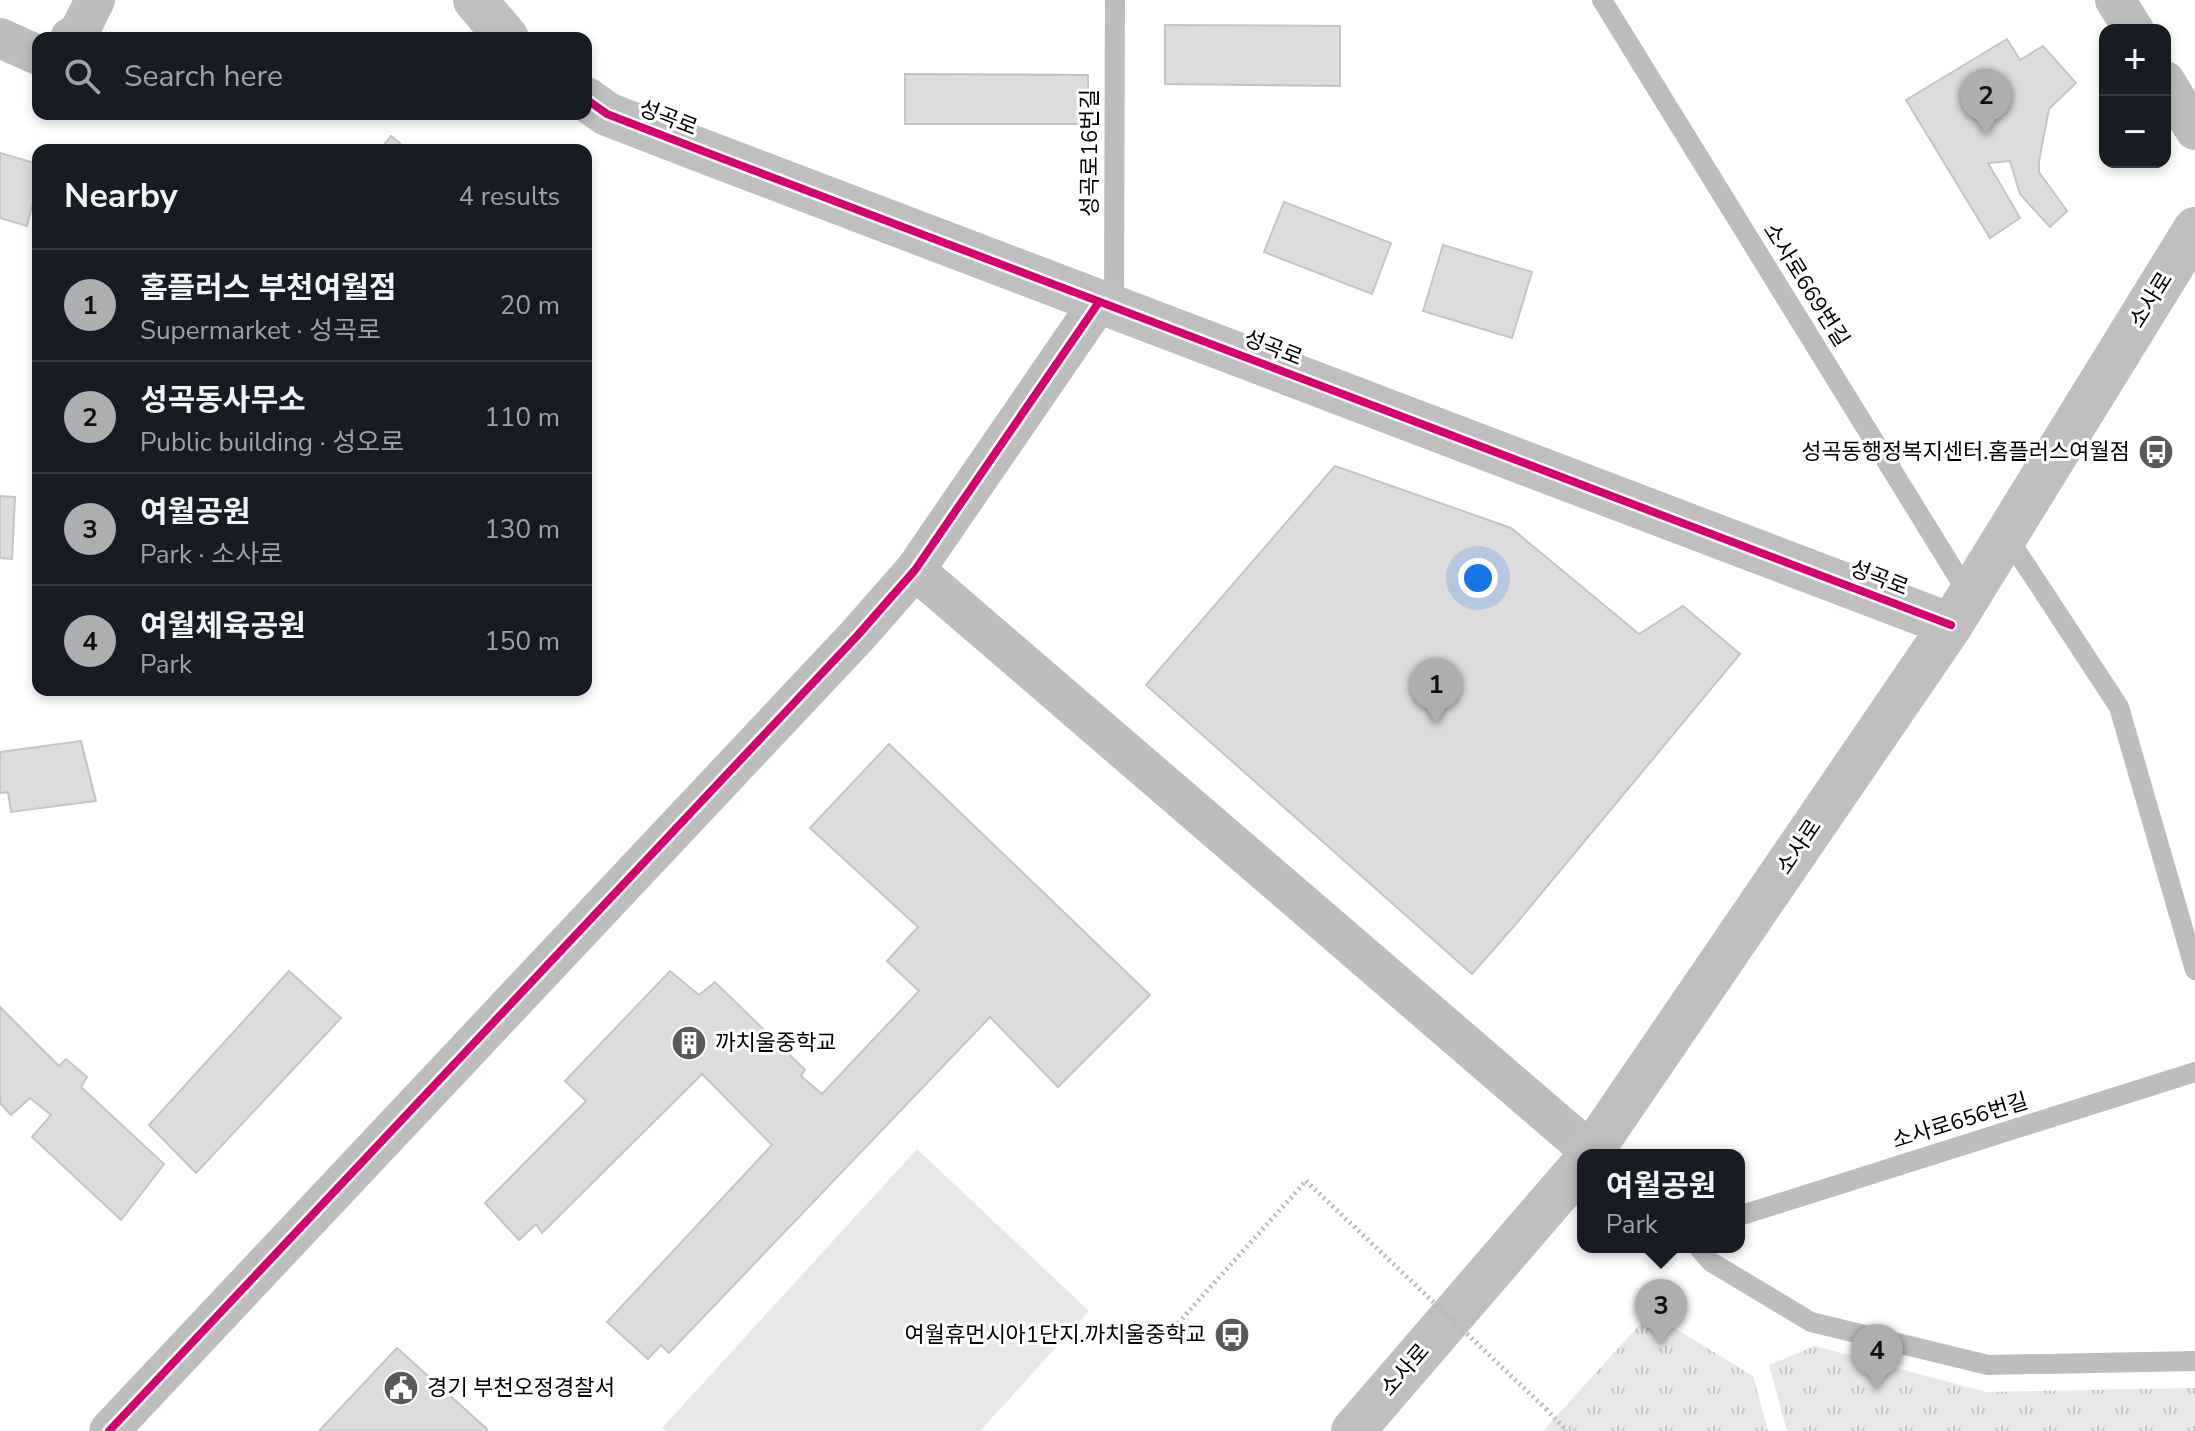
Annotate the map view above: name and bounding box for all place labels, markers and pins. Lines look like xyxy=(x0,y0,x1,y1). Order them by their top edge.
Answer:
pin: 2 xyxy=(1960,69,2012,135)
bus stop icon: 성곡동행정복지센터.홈플러스여월점 xyxy=(2137,433,2175,471)
place label: 성곡동행정복지센터.홈플러스여월점 xyxy=(1801,437,2130,467)
pin: 1 xyxy=(1410,658,1462,724)
building icon: 까치울중학교 xyxy=(670,1024,708,1062)
place label: 까치울중학교 xyxy=(715,1028,836,1058)
pin: 3 xyxy=(1635,1279,1687,1345)
bus stop icon: 여월휴먼시아1단지.까치울중학교 xyxy=(1213,1316,1251,1354)
place label: 여월휴먼시아1단지.까치울중학교 xyxy=(904,1320,1206,1350)
pin: 4 xyxy=(1851,1324,1903,1390)
public building icon: 경기 부천오정경찰서 xyxy=(382,1369,420,1407)
place label: 경기 부천오정경찰서 xyxy=(427,1373,615,1403)

